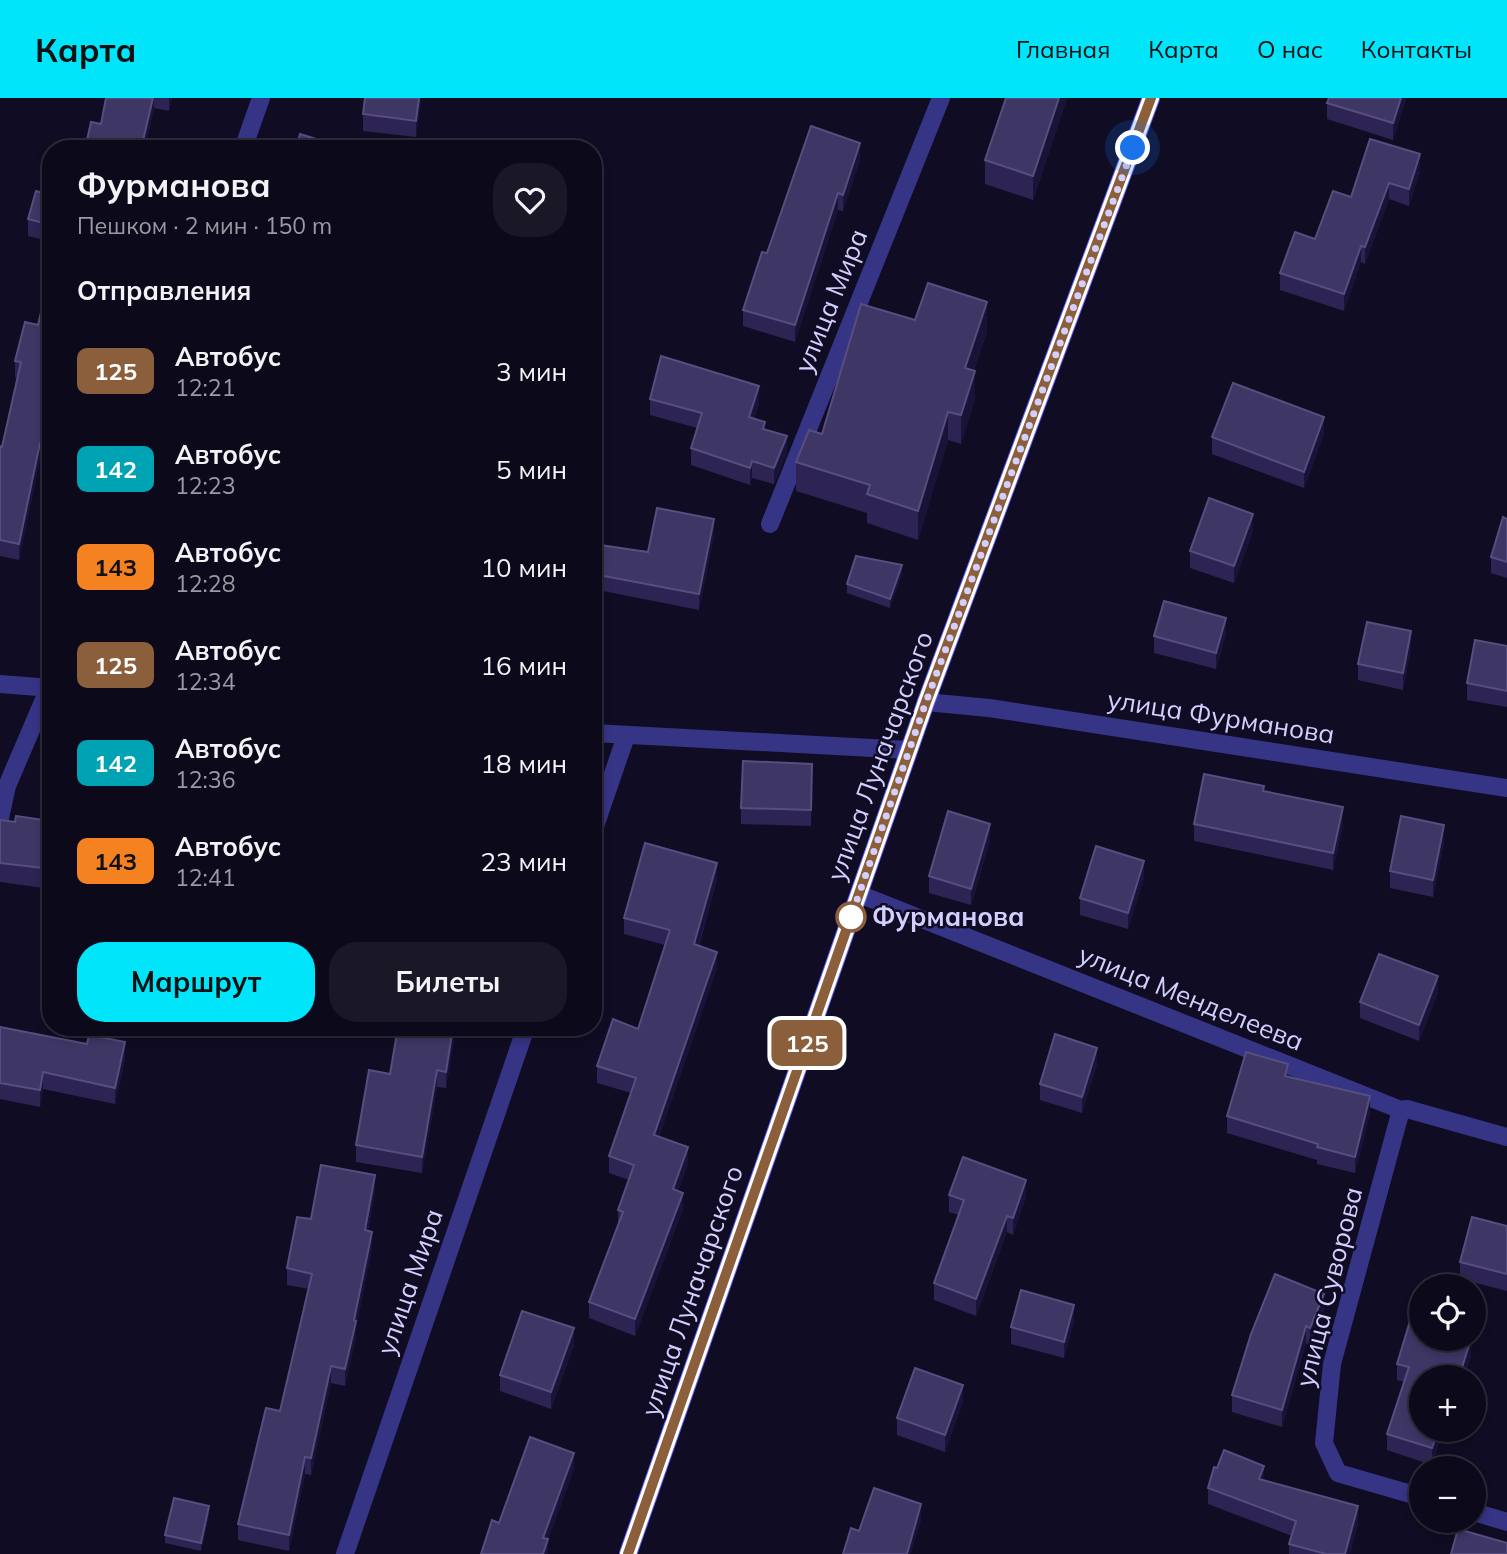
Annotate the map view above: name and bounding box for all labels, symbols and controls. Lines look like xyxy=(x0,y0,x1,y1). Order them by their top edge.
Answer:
text: Карта xyxy=(35,29,137,70)
text: Главная xyxy=(1016,34,1110,64)
text: Карта xyxy=(1148,34,1219,64)
text: О нас xyxy=(1257,34,1323,64)
text: Контакты xyxy=(1361,34,1472,64)
your location xyxy=(1115,130,1150,165)
button: heart xyxy=(493,163,567,237)
text: Фурманова xyxy=(77,164,271,205)
text: Пешком · 2 мин · 150 m xyxy=(77,211,332,240)
street label: улица Мира xyxy=(787,224,874,377)
text: Отправления xyxy=(77,274,251,307)
text: Автобус xyxy=(175,340,281,373)
text: 3 мин xyxy=(496,355,567,388)
text: 125 xyxy=(94,356,137,386)
text: 12:21 xyxy=(175,373,235,402)
text: Автобус xyxy=(175,438,281,471)
text: 5 мин xyxy=(496,453,567,486)
text: 142 xyxy=(94,454,137,484)
text: 12:23 xyxy=(175,471,235,500)
text: Автобус xyxy=(175,536,281,569)
text: 10 мин xyxy=(480,551,567,584)
text: 143 xyxy=(94,552,137,582)
text: 12:28 xyxy=(175,569,235,598)
street label: улица Луначарского xyxy=(819,627,940,885)
text: Автобус xyxy=(175,634,281,667)
text: 16 мин xyxy=(480,649,567,682)
text: 125 xyxy=(94,650,137,680)
text: 12:34 xyxy=(175,667,235,696)
street label: улица Фурманова xyxy=(1105,682,1337,751)
text: Автобус xyxy=(175,732,281,765)
text: 18 мин xyxy=(480,747,567,780)
text: 142 xyxy=(94,748,137,778)
text: 12:36 xyxy=(175,765,235,794)
text: Автобус xyxy=(175,830,281,863)
text: 23 мин xyxy=(480,845,567,878)
text: 143 xyxy=(94,846,137,876)
text: 12:41 xyxy=(175,863,235,892)
place label: Фурманова xyxy=(872,900,1025,933)
marker: Фурманова xyxy=(836,902,866,932)
street label: улица Менделеева xyxy=(1074,937,1308,1058)
button: Маршрут xyxy=(77,942,315,1022)
button: Билеты xyxy=(329,942,567,1022)
line badge: 125 xyxy=(767,1020,847,1066)
text: 125 xyxy=(785,1028,829,1058)
street label: улица Луначарского xyxy=(633,1161,750,1421)
street label: улица Суворова xyxy=(1288,1183,1369,1390)
street label: улица Мира xyxy=(369,1205,450,1359)
map controls xyxy=(1409,1274,1486,1533)
button: locate xyxy=(1409,1274,1486,1351)
button: + xyxy=(1409,1365,1486,1442)
button: − xyxy=(1409,1456,1486,1533)

